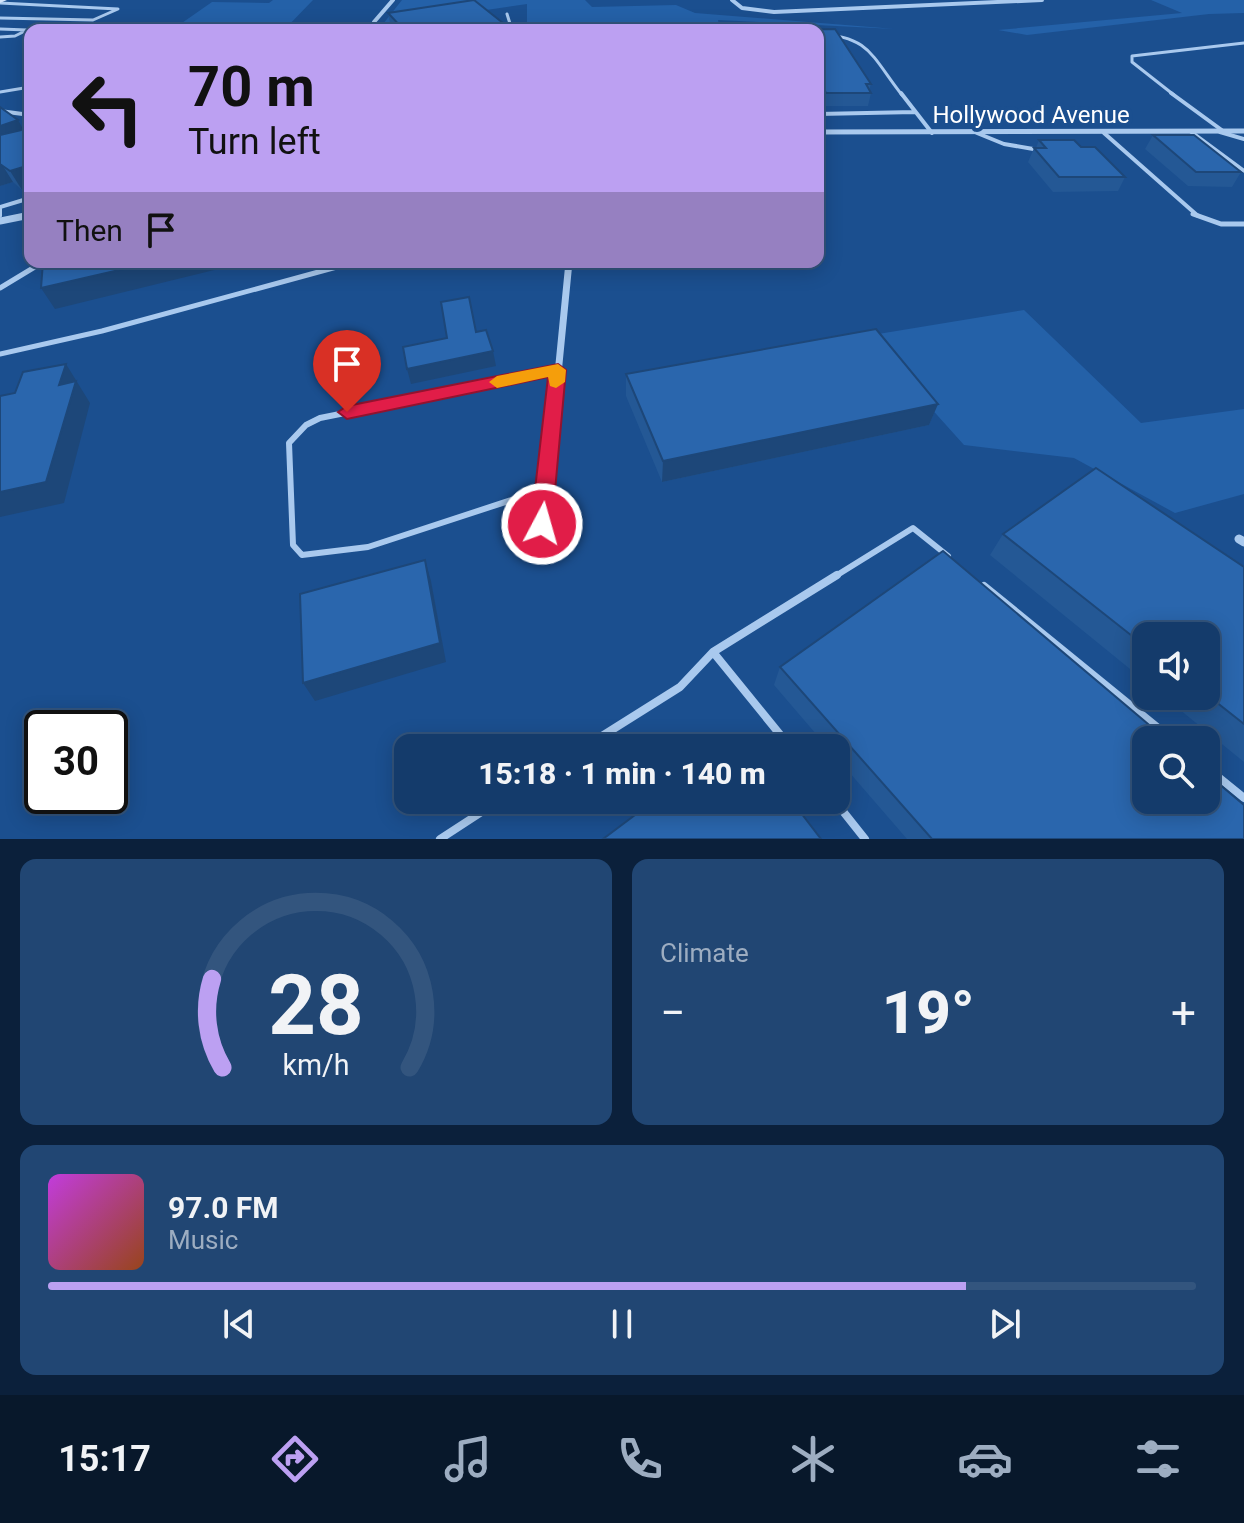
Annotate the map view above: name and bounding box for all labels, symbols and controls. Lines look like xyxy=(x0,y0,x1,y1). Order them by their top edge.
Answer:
text: 70 m xyxy=(188,54,315,120)
icon: left xyxy=(56,56,160,160)
street label: Hollywood Avenue xyxy=(932,101,1130,129)
text: Turn left xyxy=(188,121,321,163)
icon: arrive xyxy=(139,208,183,252)
text: Then xyxy=(56,213,123,248)
pin xyxy=(313,330,381,412)
icon: arrive xyxy=(325,342,369,386)
position arrow xyxy=(500,482,584,566)
map controls xyxy=(1132,622,1220,814)
button: sound xyxy=(1132,622,1220,710)
speed limit sign: 30 xyxy=(24,710,128,814)
button: search xyxy=(1132,726,1220,814)
text: 15:18 · 1 min · 140 m xyxy=(478,756,766,791)
text: Climate xyxy=(660,938,749,968)
text: 28 xyxy=(268,957,364,1054)
text: 19° xyxy=(882,977,975,1048)
text: − xyxy=(660,987,685,1039)
text: + xyxy=(1171,987,1196,1039)
text: km/h xyxy=(282,1048,350,1082)
text: 97.0 FM xyxy=(168,1190,279,1225)
text: Music xyxy=(168,1225,238,1255)
icon: previous xyxy=(217,1302,261,1346)
icon: pause xyxy=(600,1302,644,1346)
icon: next xyxy=(983,1302,1027,1346)
icon: directions xyxy=(267,1431,323,1487)
icon: music xyxy=(440,1431,496,1487)
icon: phone xyxy=(612,1431,668,1487)
icon: climate xyxy=(785,1431,841,1487)
icon: car xyxy=(957,1431,1013,1487)
icon: filters xyxy=(1130,1431,1186,1487)
text: 15:17 xyxy=(58,1438,151,1480)

